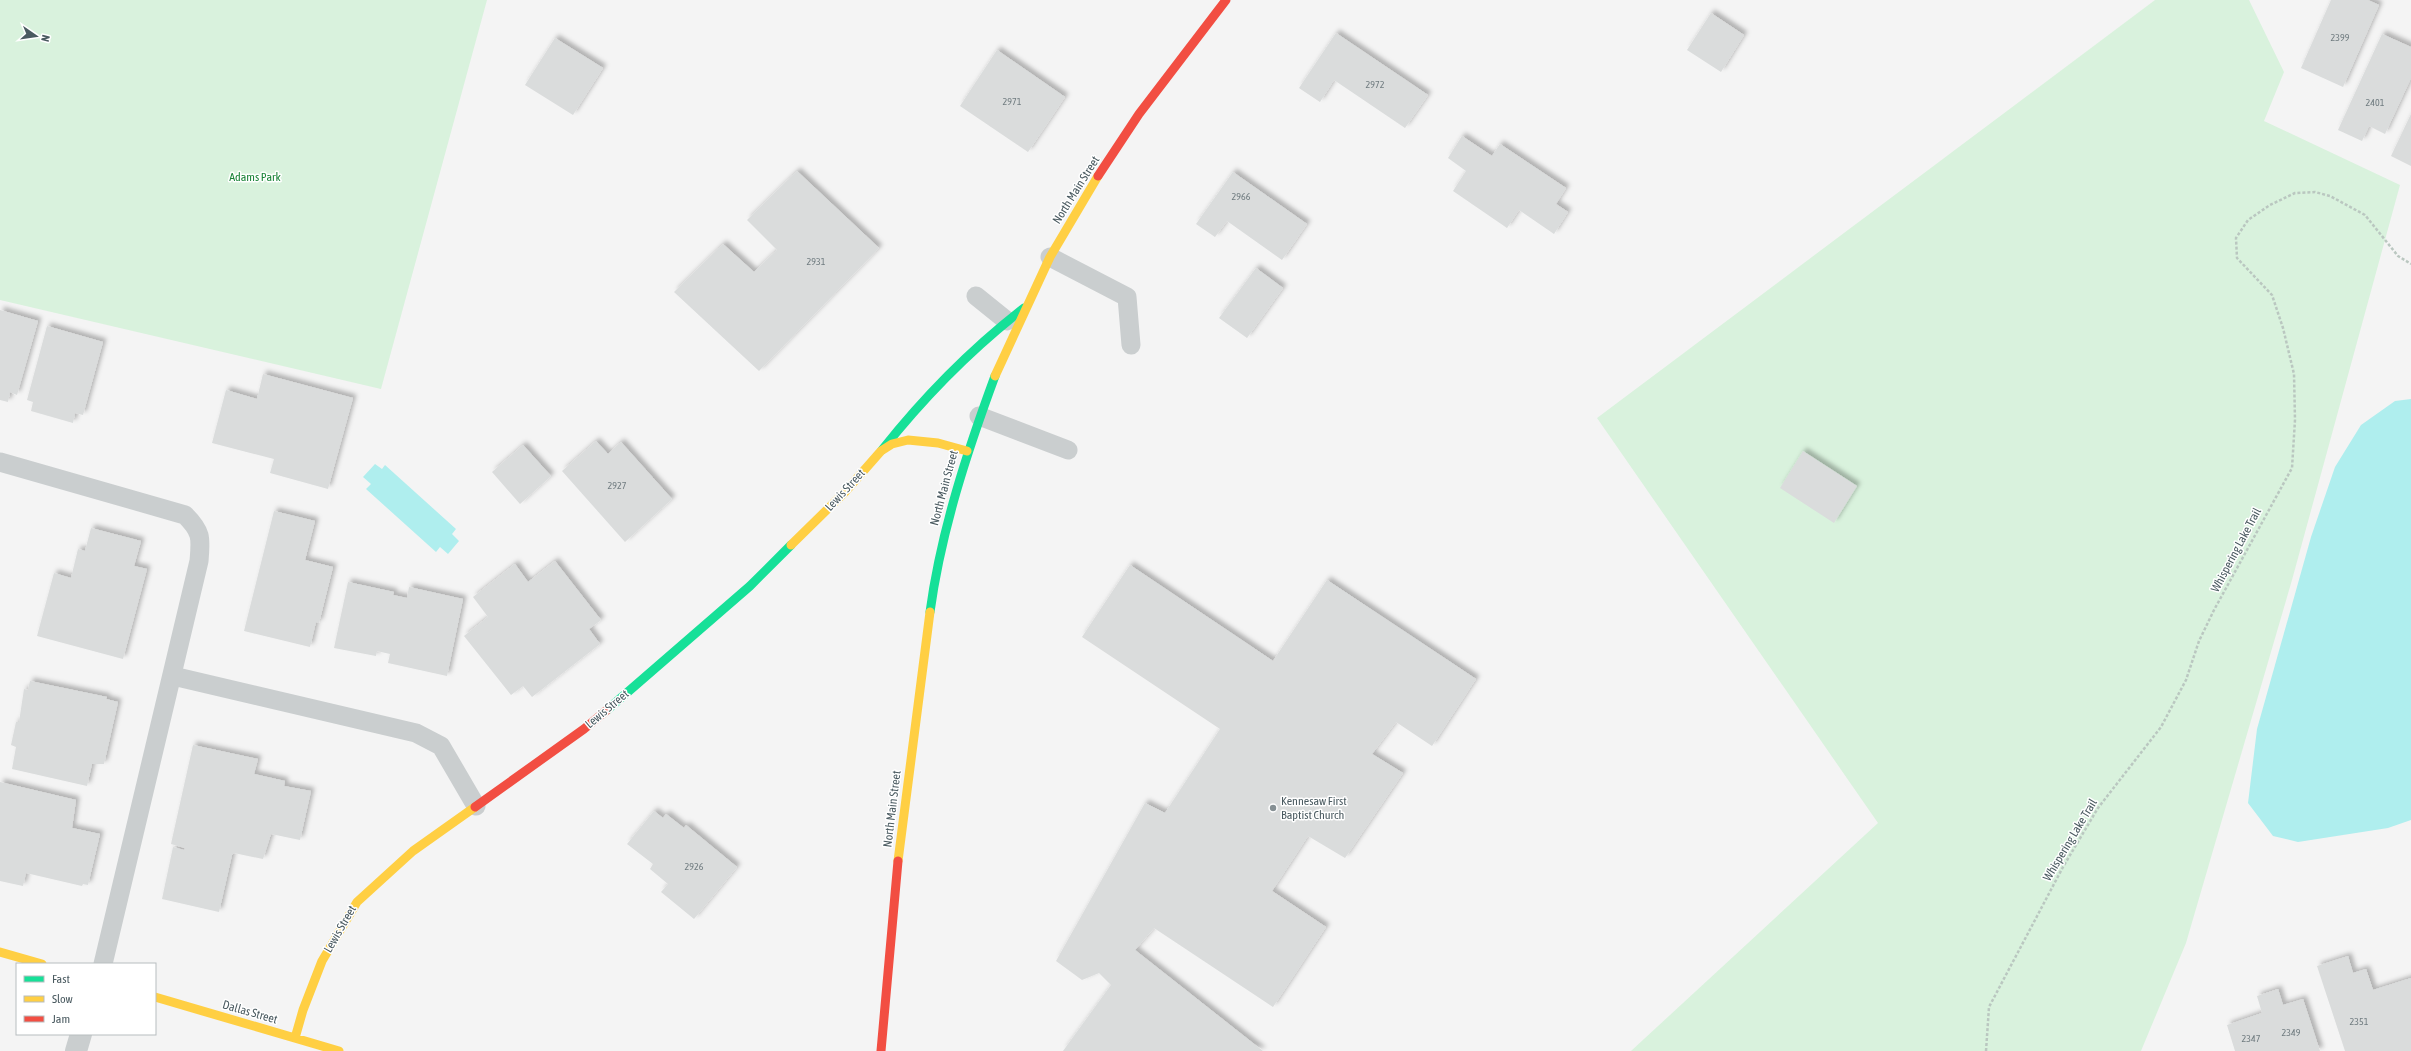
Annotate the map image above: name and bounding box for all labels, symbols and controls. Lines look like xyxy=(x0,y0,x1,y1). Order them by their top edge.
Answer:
north arrow xyxy=(16,16,56,56)
house number: 2399 xyxy=(2331,32,2350,43)
text: N xyxy=(39,34,52,43)
house number: 2972 xyxy=(1366,79,1385,90)
house number: 2971 xyxy=(1003,96,1022,107)
house number: 2401 xyxy=(2366,97,2385,108)
street label: North Main Street xyxy=(1050,153,1103,226)
park label: Adams Park xyxy=(229,170,282,184)
house number: 2966 xyxy=(1232,191,1251,202)
house number: 2931 xyxy=(807,256,826,267)
street label: North Main Street xyxy=(927,448,961,527)
street label: Lewis Street xyxy=(822,466,868,514)
house number: 2927 xyxy=(608,480,627,491)
street label: Whispering Lake Trail xyxy=(2208,505,2264,594)
street label: Lewis Street xyxy=(583,687,632,731)
street label: North Main Street xyxy=(880,769,904,848)
place label: Kennesaw First Baptist Church xyxy=(1281,794,1347,822)
street label: Whispering Lake Trail xyxy=(2040,796,2100,884)
marker: Kennesaw First Baptist Church xyxy=(1268,803,1278,813)
house number: 2926 xyxy=(685,861,704,872)
street label: Lewis Street xyxy=(321,902,359,955)
legend xyxy=(16,963,156,1035)
text: Fast xyxy=(52,972,70,986)
text: Slow xyxy=(52,992,73,1006)
street label: Dallas Street xyxy=(221,997,280,1027)
text: Jam xyxy=(52,1012,70,1026)
house number: 2351 xyxy=(2350,1016,2369,1027)
house number: 2349 xyxy=(2282,1027,2301,1038)
house number: 2347 xyxy=(2242,1033,2261,1044)

